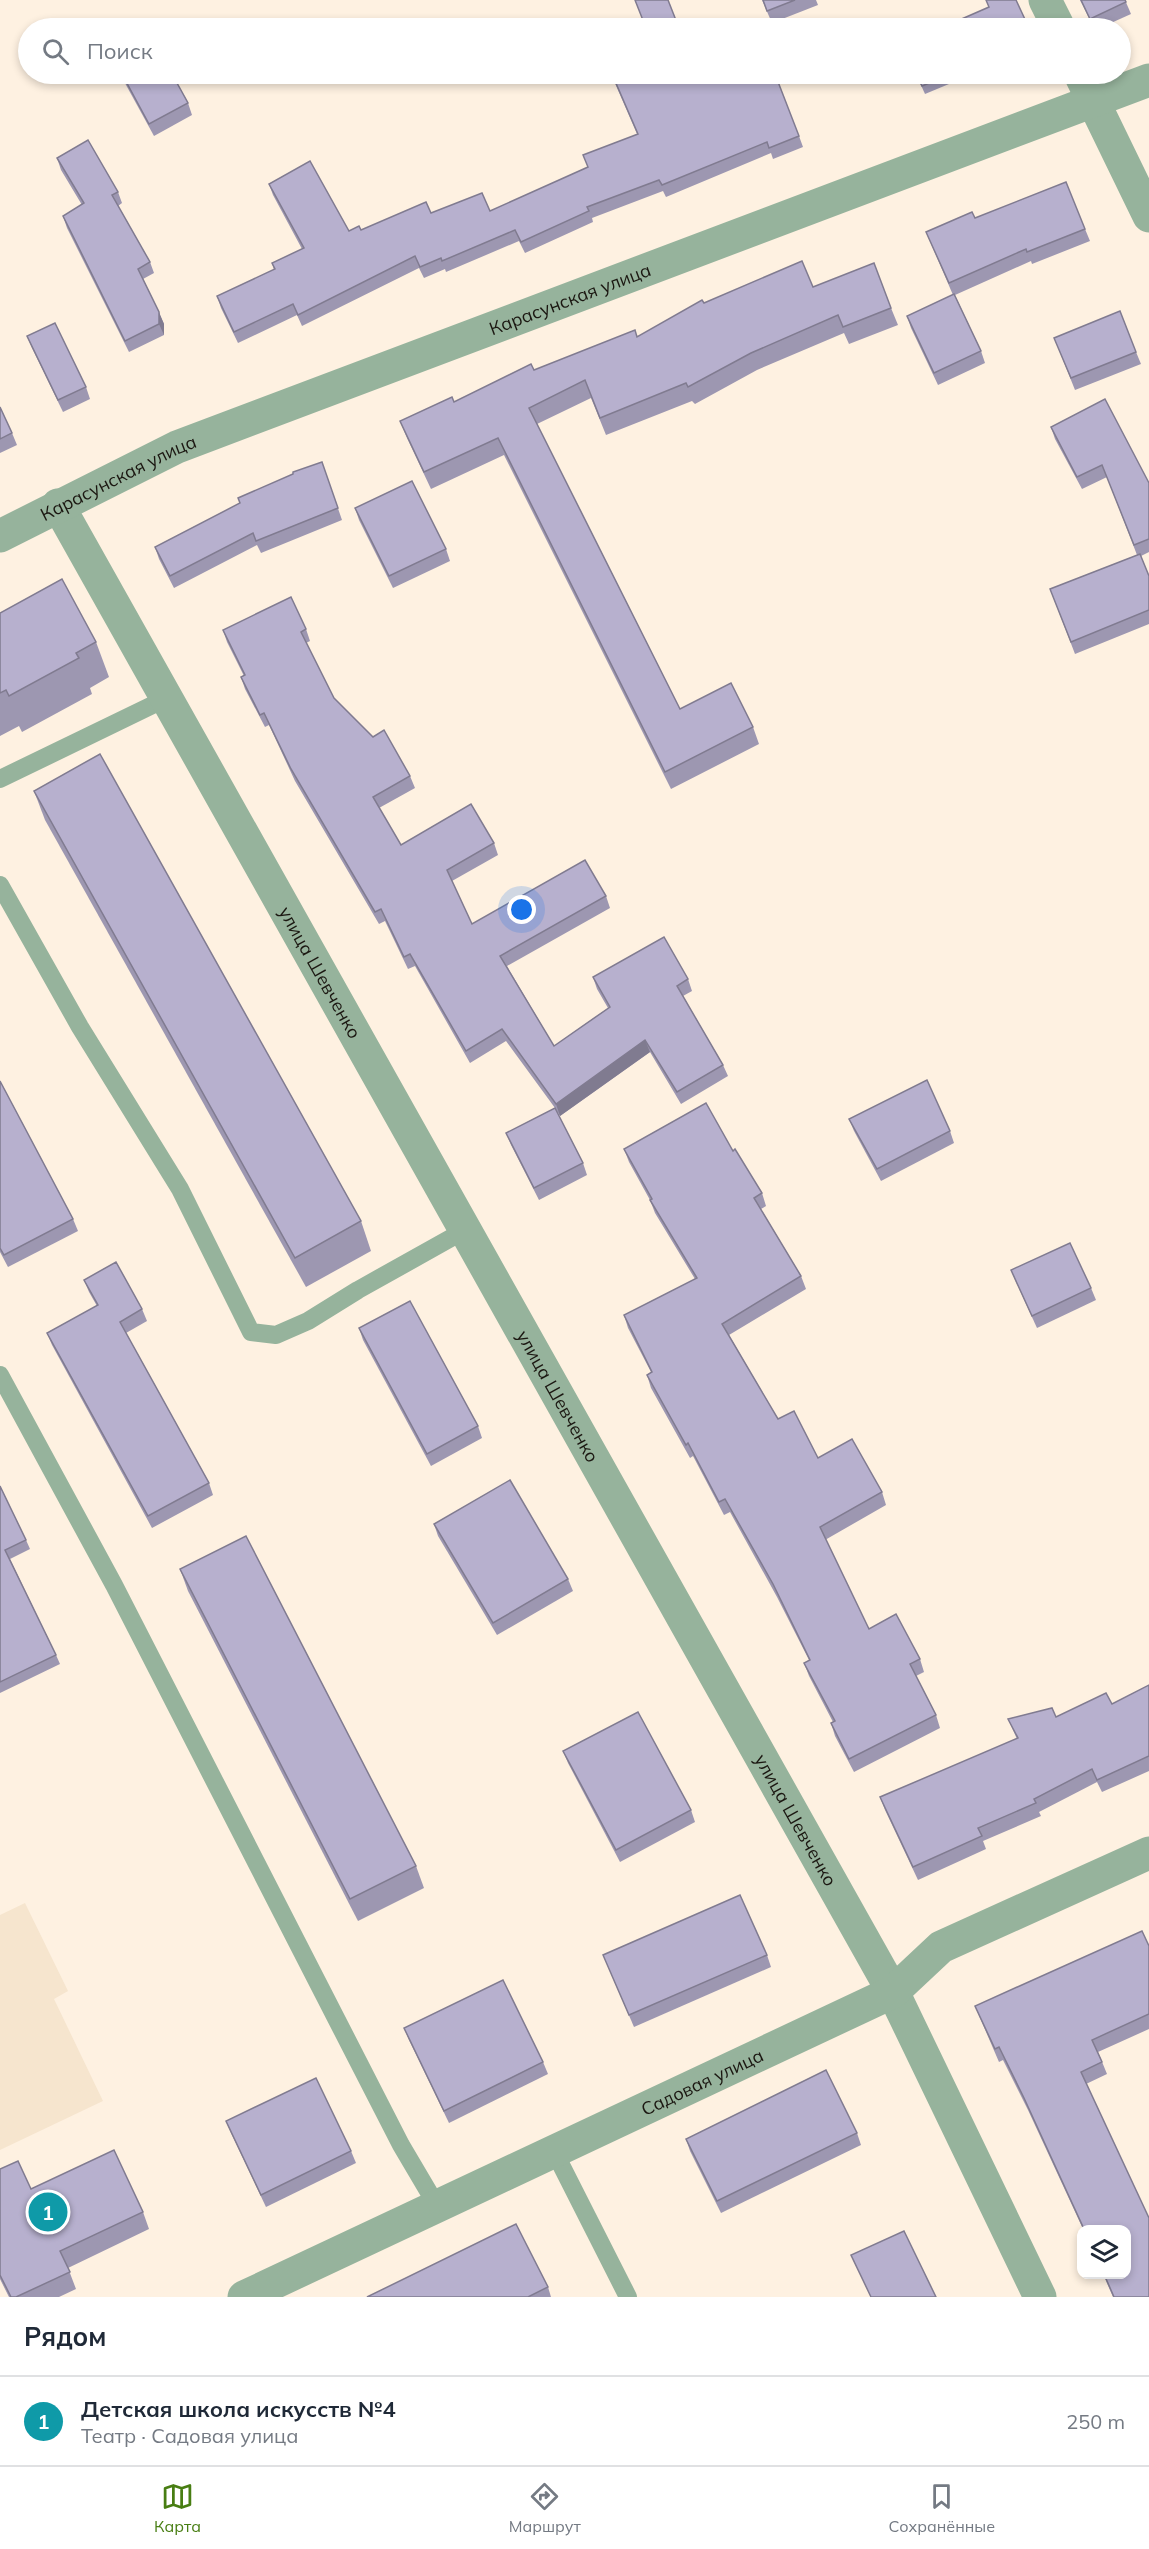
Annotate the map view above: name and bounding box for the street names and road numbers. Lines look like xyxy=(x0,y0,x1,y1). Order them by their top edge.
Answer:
street label: Карасунская улица xyxy=(486,258,654,340)
street label: Карасунская улица xyxy=(36,429,199,525)
street label: улица Шевченко xyxy=(274,902,367,1042)
street label: улица Шевченко xyxy=(512,1326,605,1466)
street label: улица Шевченко xyxy=(750,1750,843,1890)
street label: Садовая улица xyxy=(637,2043,767,2120)

